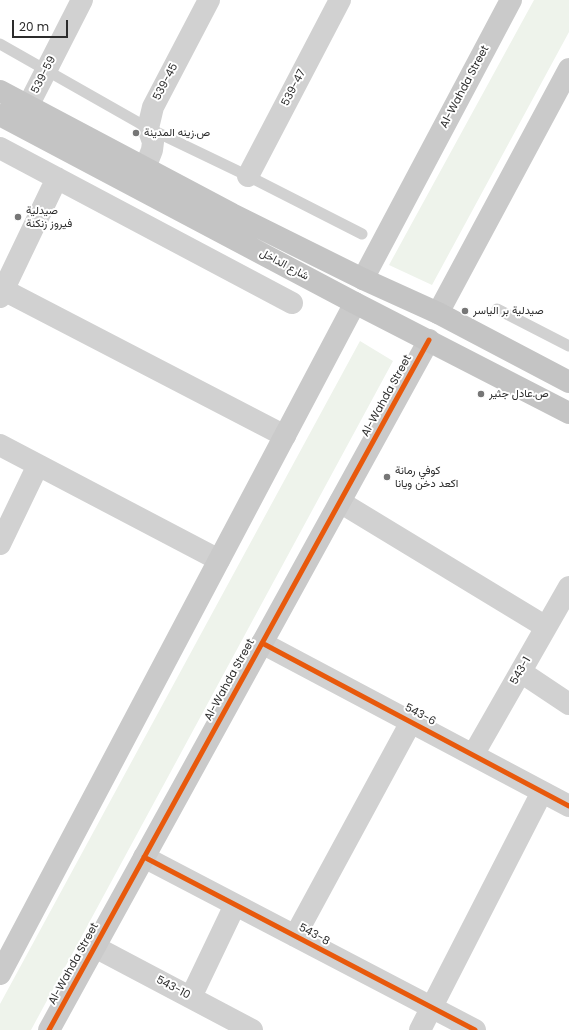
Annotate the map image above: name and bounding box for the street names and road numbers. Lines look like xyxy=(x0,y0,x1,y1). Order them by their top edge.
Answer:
street label: Al-Wahda Street xyxy=(438,44,492,130)
street label: 539-59 xyxy=(29,54,59,96)
street label: 539-45 xyxy=(151,61,181,103)
street label: 539-47 xyxy=(279,67,309,109)
street label: شارع الداخل xyxy=(257,247,311,283)
street label: Al-Wahda Street xyxy=(359,353,415,439)
street label: Al-Wahda Street xyxy=(202,637,258,723)
street label: 543-1 xyxy=(508,655,534,687)
street label: 543-6 xyxy=(402,701,438,729)
street label: Al-Wahda Street xyxy=(46,921,102,1007)
street label: 543-8 xyxy=(296,921,332,949)
street label: 543-10 xyxy=(154,974,192,1002)

